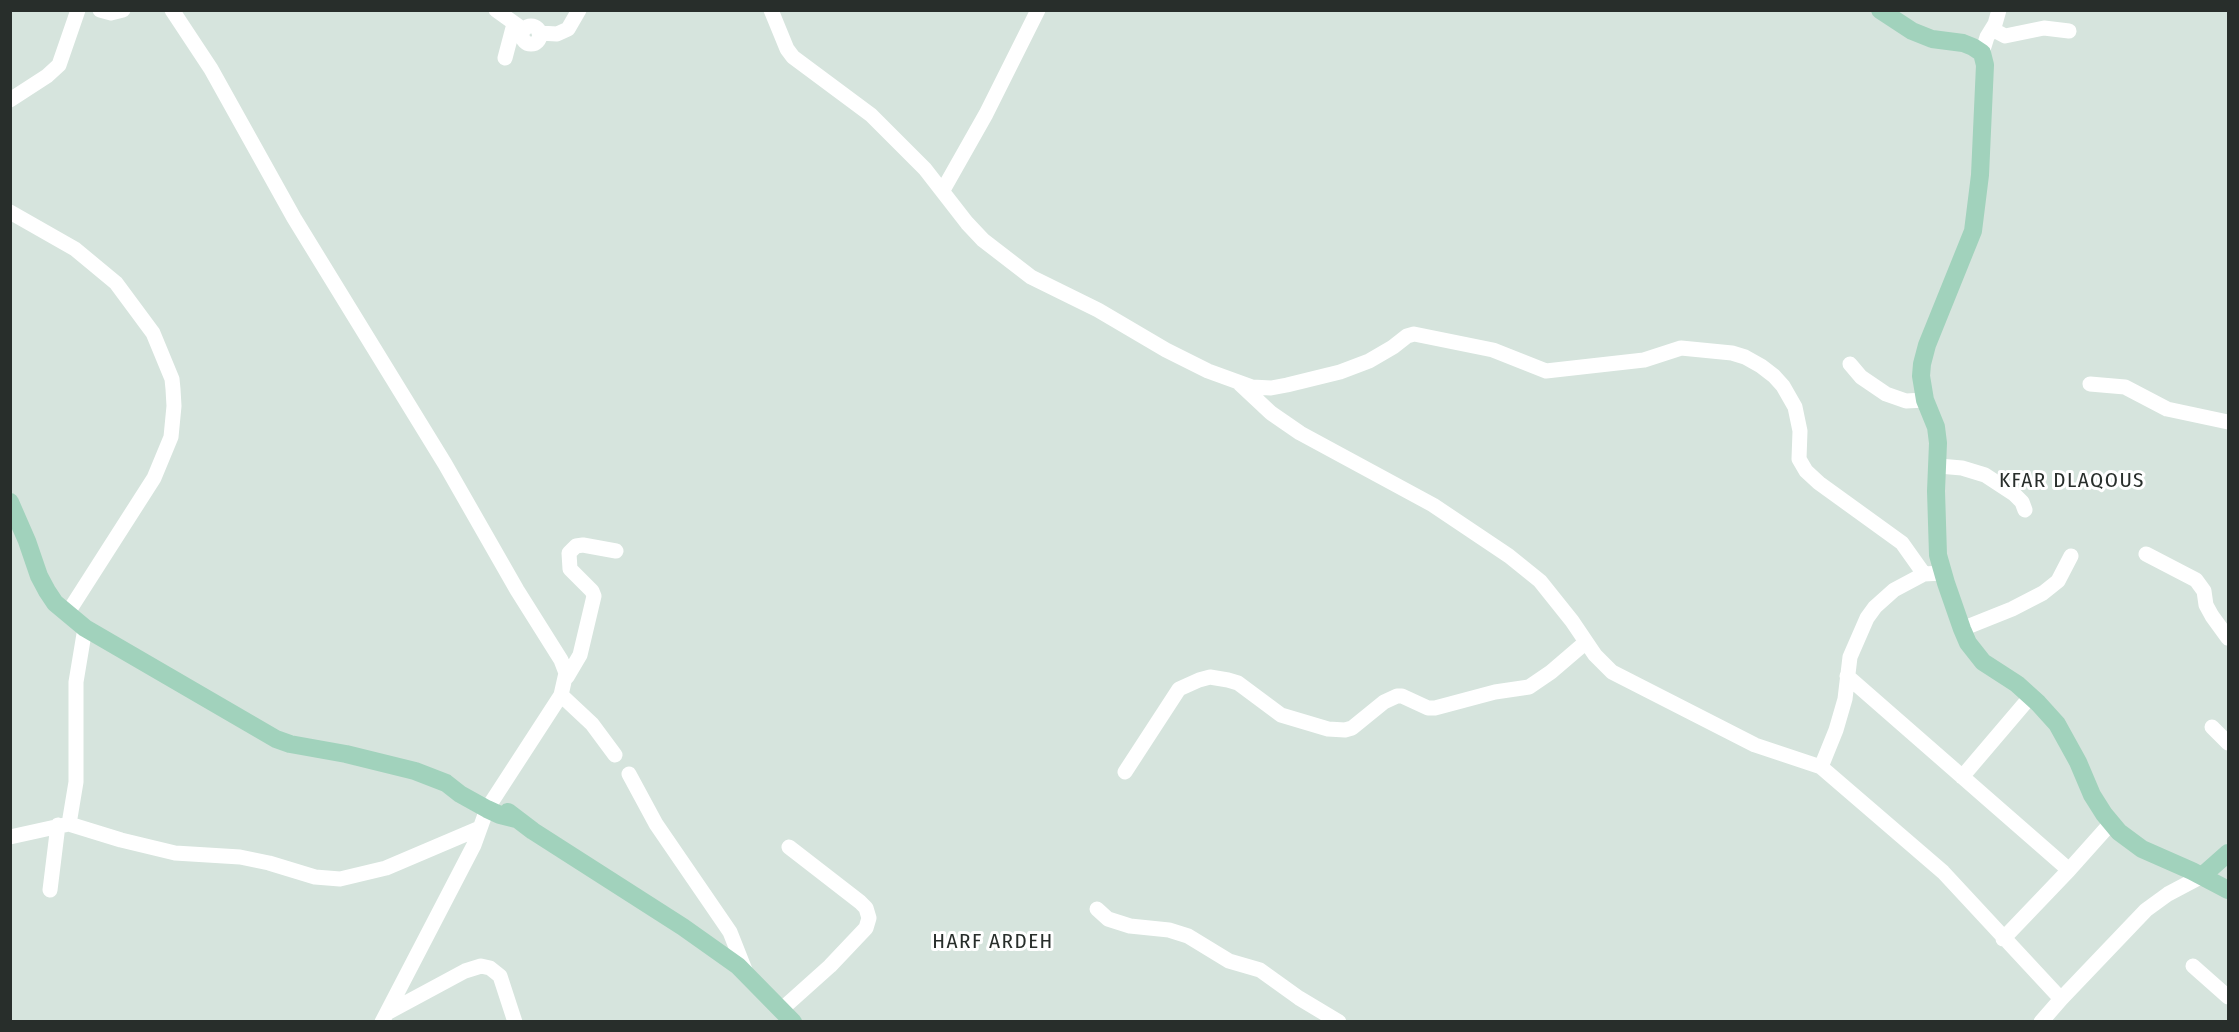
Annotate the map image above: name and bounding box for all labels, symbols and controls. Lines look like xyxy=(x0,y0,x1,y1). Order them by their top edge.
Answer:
district label: KFAR DLAQOUS xyxy=(1999,468,2145,494)
district label: HARF ARDEH xyxy=(932,929,1054,955)

